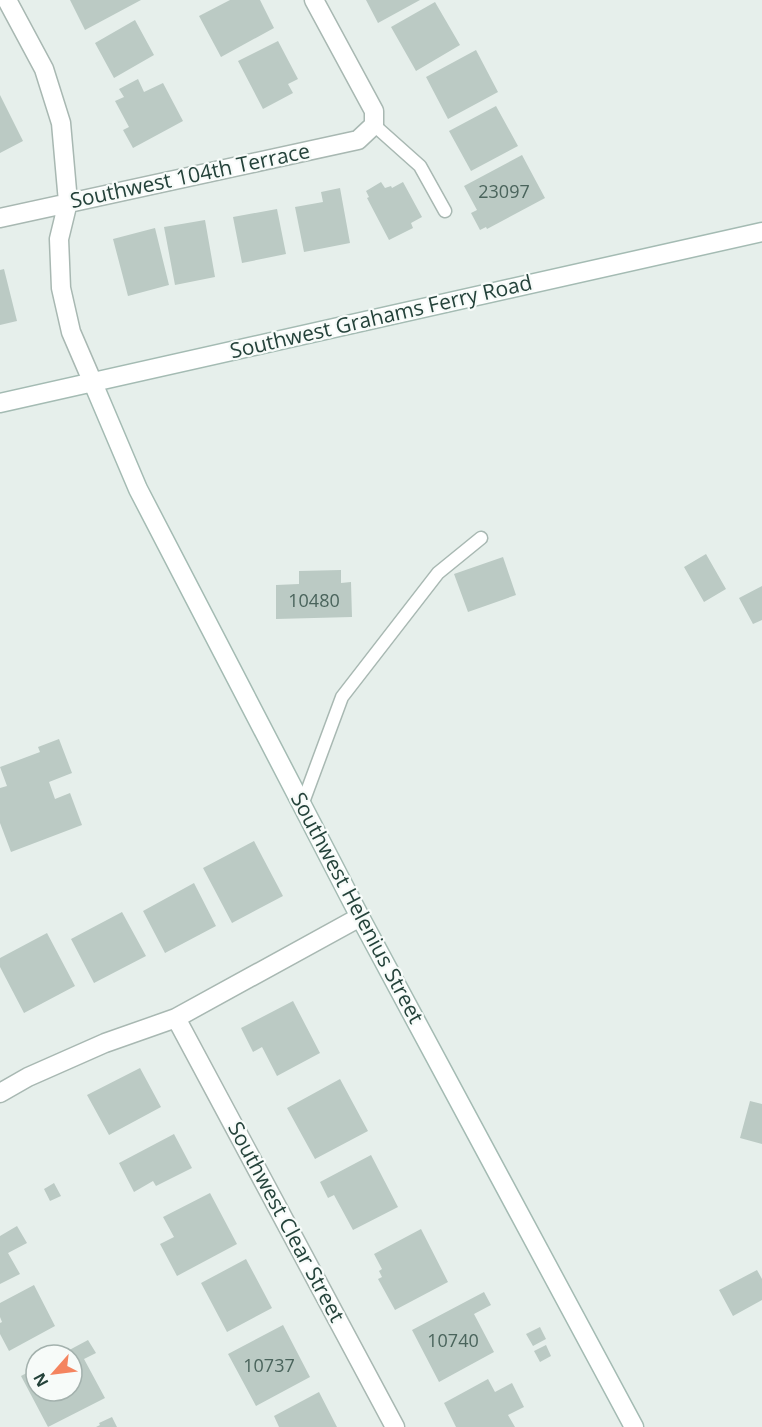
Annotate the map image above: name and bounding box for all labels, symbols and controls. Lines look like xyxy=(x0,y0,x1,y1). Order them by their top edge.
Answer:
street label: Southwest 104th Terrace xyxy=(67,136,312,214)
house number: 23097 xyxy=(478,179,530,203)
street label: Southwest Grahams Ferry Road xyxy=(227,268,535,364)
house number: 10480 xyxy=(288,588,340,612)
street label: Southwest Helenius Street xyxy=(285,787,431,1028)
street label: Southwest Clear Street xyxy=(222,1116,352,1327)
house number: 10740 xyxy=(427,1328,479,1352)
north arrow xyxy=(24,1343,84,1403)
house number: 10737 xyxy=(243,1353,295,1377)
text: N xyxy=(28,1369,54,1391)

